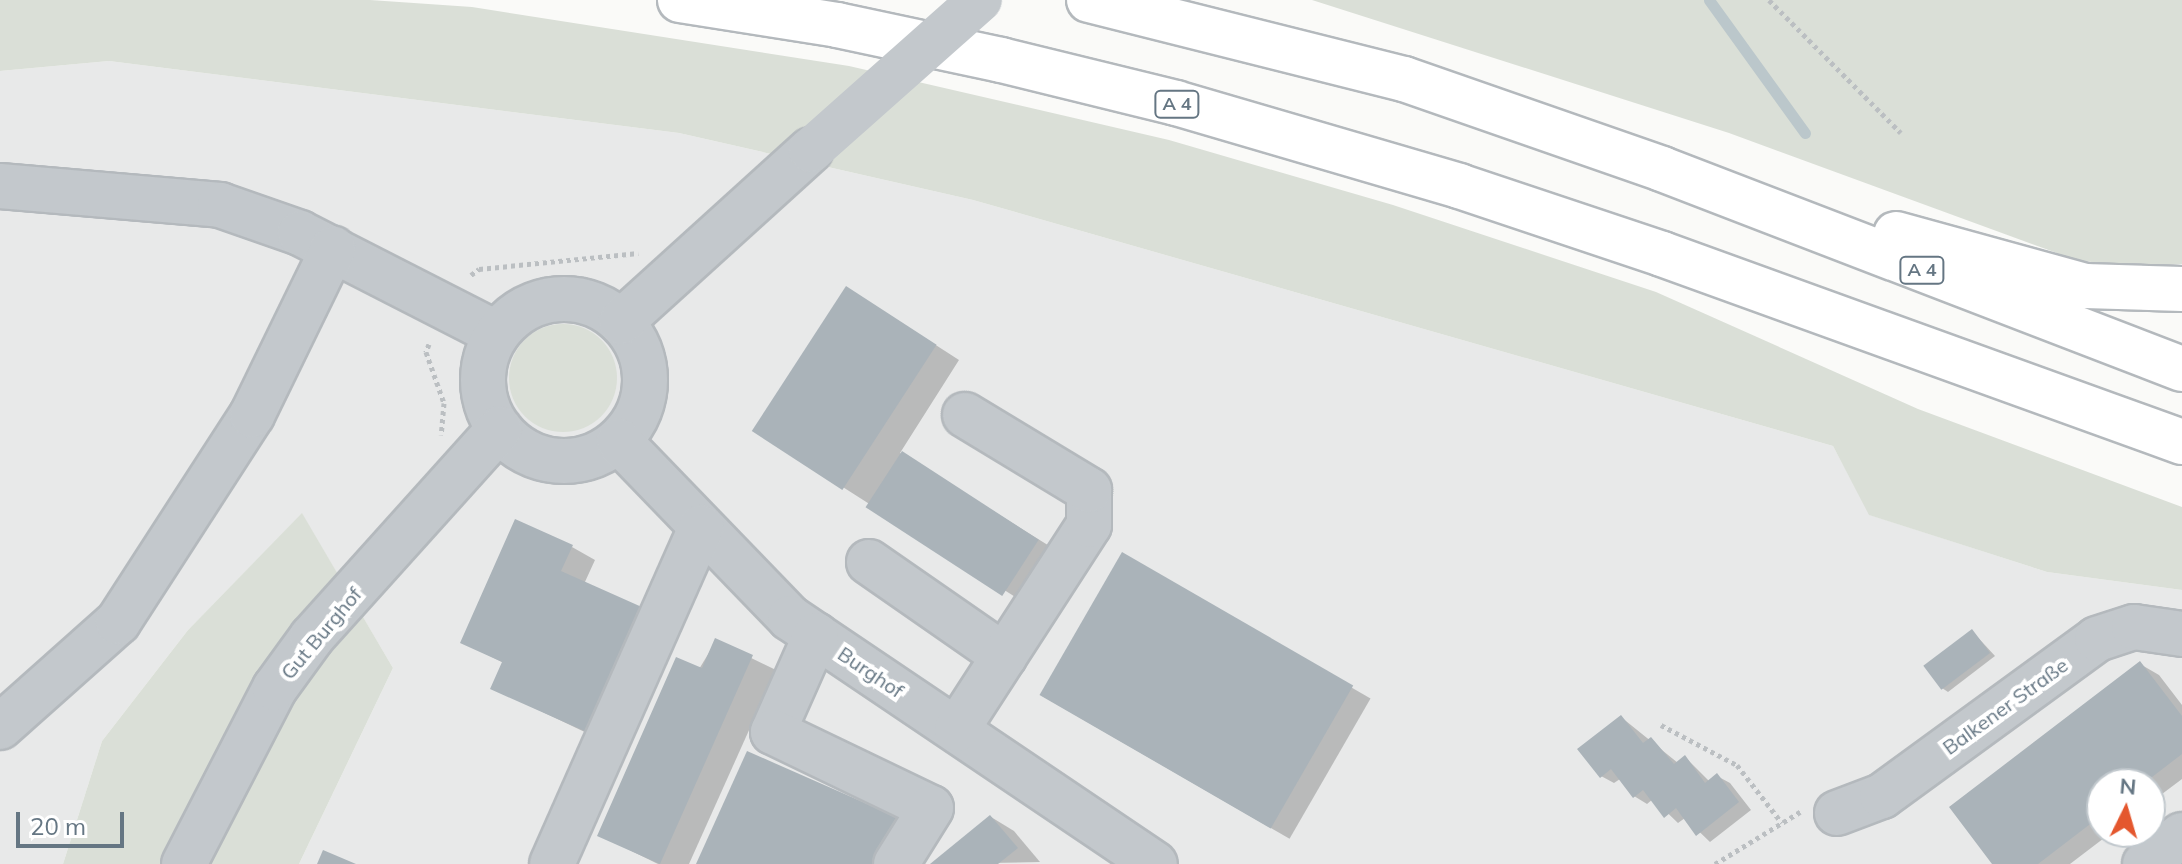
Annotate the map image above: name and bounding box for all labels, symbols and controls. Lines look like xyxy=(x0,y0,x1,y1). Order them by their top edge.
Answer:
road number: A 4 xyxy=(1153,90,1201,118)
road number: A 4 xyxy=(1898,256,1946,284)
street label: Gut Burghof xyxy=(276,582,366,684)
street label: Burghof xyxy=(834,641,908,703)
street label: Balkener Straße xyxy=(1938,653,2072,759)
north arrow xyxy=(2086,768,2166,848)
text: N xyxy=(2118,771,2137,801)
scale bar xyxy=(20,796,128,846)
text: 20 m xyxy=(30,811,86,841)

